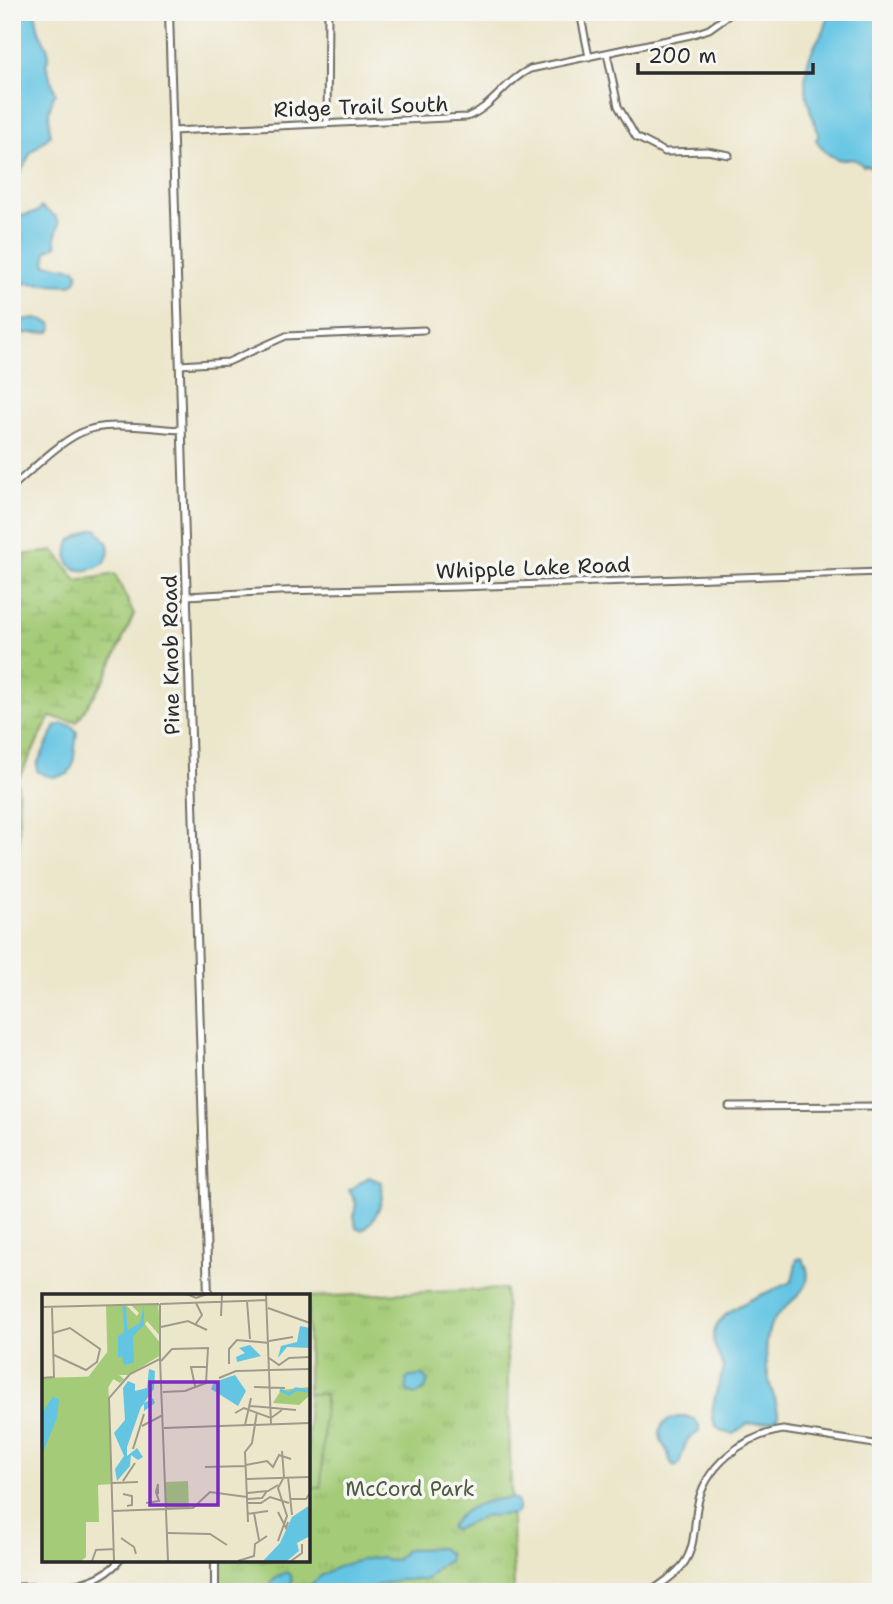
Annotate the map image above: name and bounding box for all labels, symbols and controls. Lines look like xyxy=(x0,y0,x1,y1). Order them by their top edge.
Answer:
scale bar xyxy=(638,32,812,76)
text: 200 m xyxy=(648,42,717,70)
street label: Ridge Trail South xyxy=(273,90,449,124)
street label: Whipple Lake Road xyxy=(435,551,631,585)
street label: Pine Knob Road xyxy=(156,575,186,735)
inset map xyxy=(42,1294,310,1562)
park label: McCord Park xyxy=(345,1475,475,1503)

